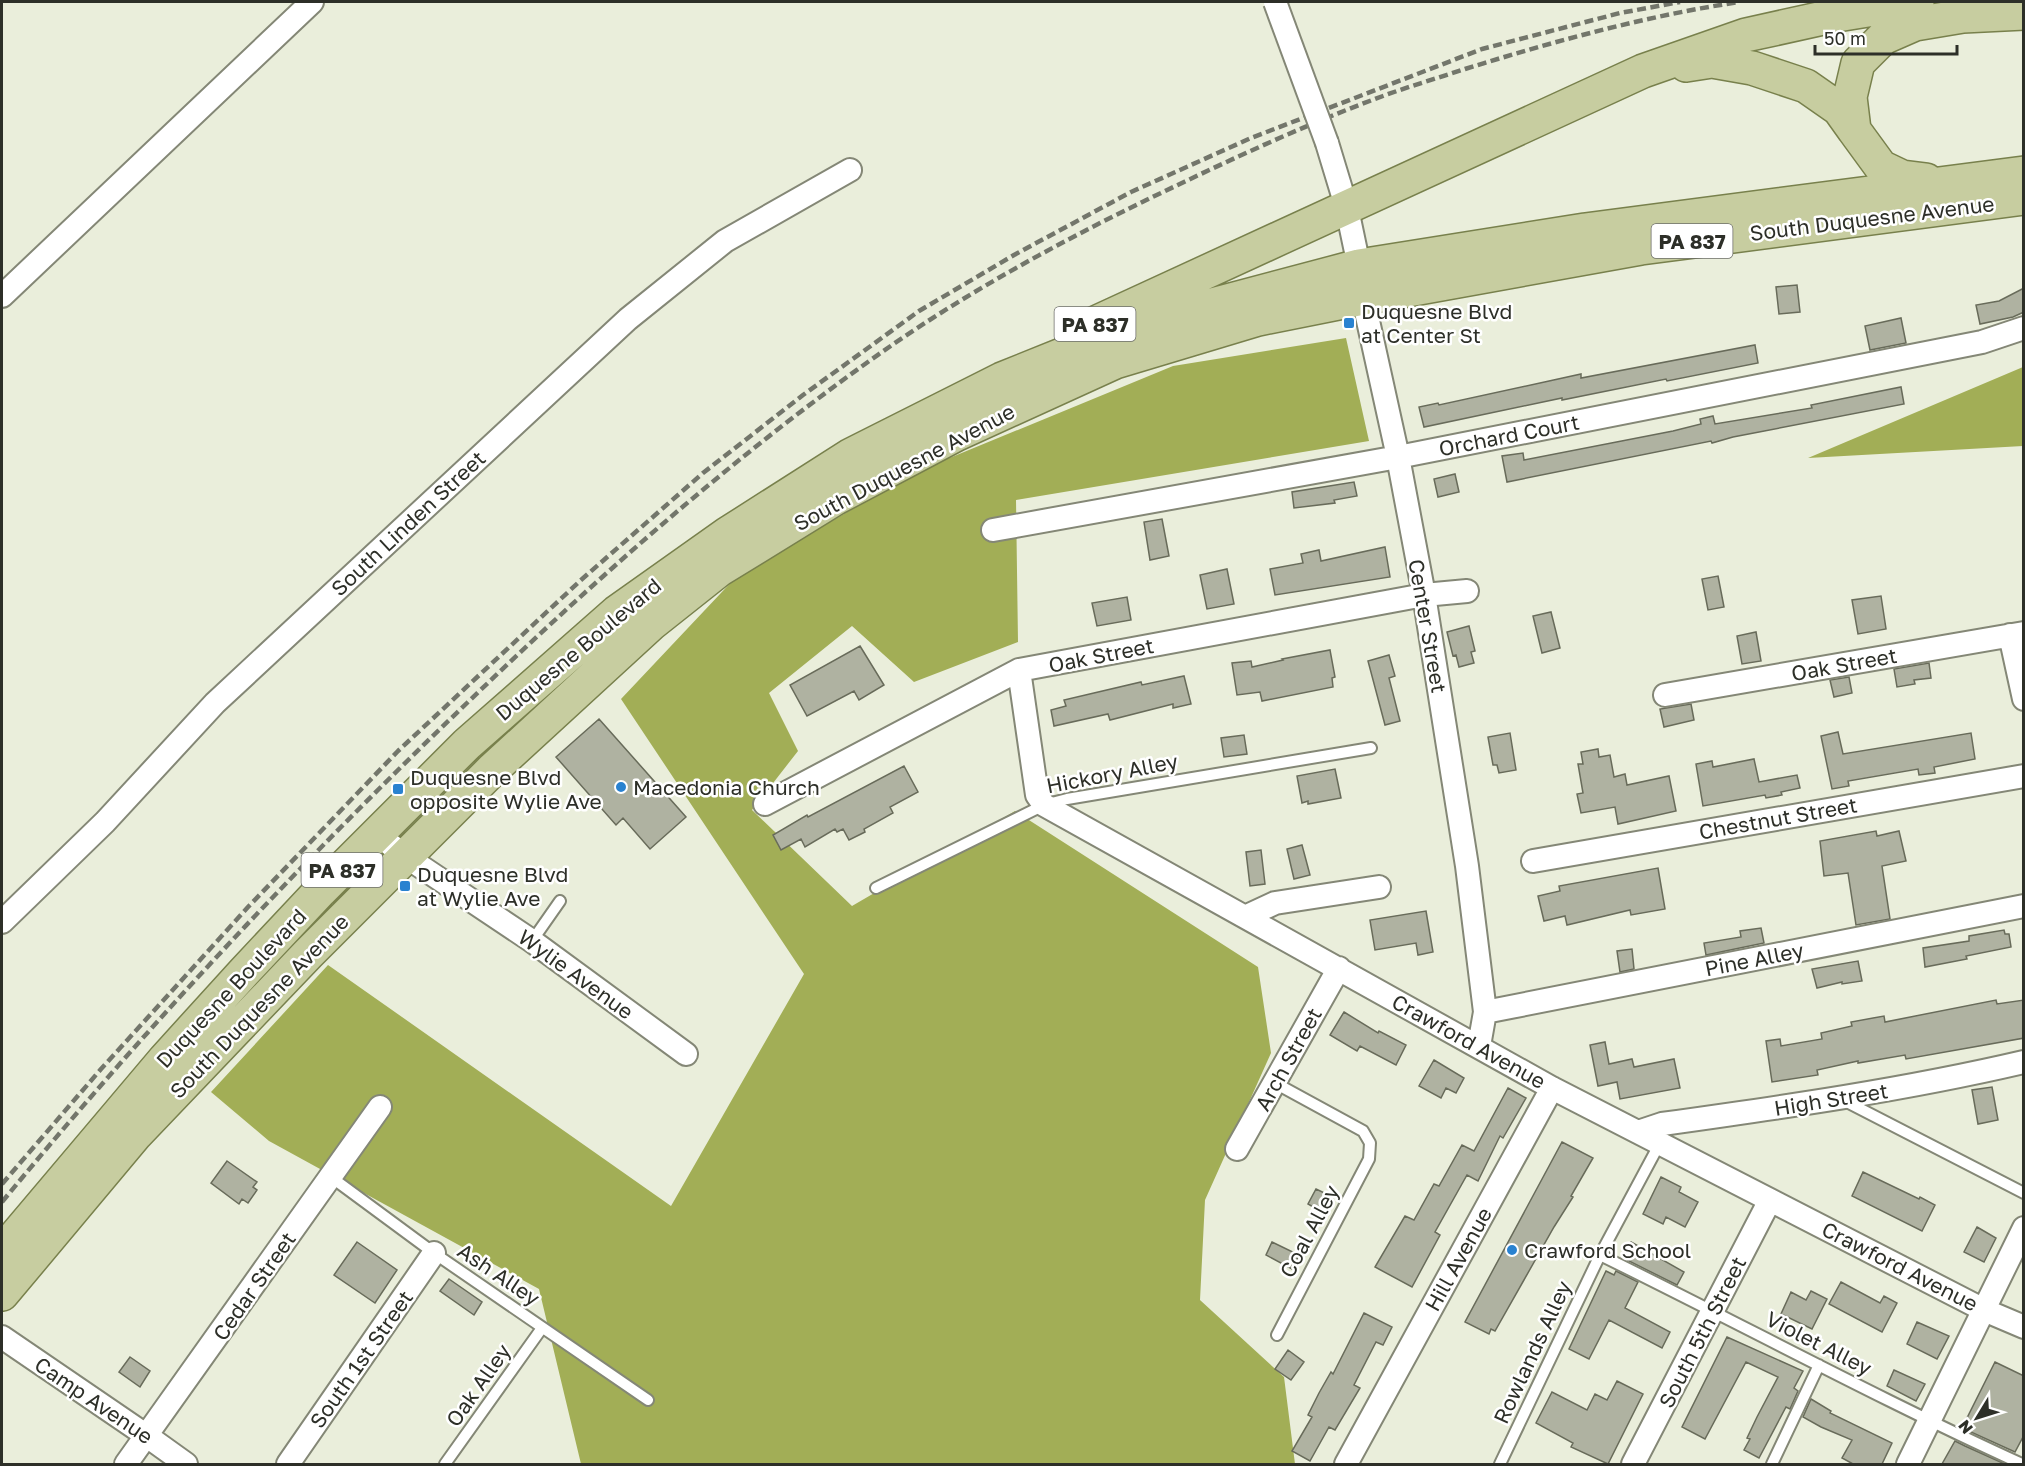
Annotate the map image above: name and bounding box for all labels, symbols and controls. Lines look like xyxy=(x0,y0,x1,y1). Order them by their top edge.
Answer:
scale bar xyxy=(1815,18,1958,56)
text: 50 m xyxy=(1824,27,1866,49)
street label: South Duquesne Avenue xyxy=(1748,190,1996,246)
road number: PA 837 xyxy=(1652,224,1732,258)
place label: Duquesne Blvd at Center St xyxy=(1361,298,1512,348)
road number: PA 837 xyxy=(1054,307,1136,341)
marker: Duquesne Blvd at Center St xyxy=(1342,316,1356,330)
street label: South Duquesne Avenue xyxy=(789,398,1019,536)
street label: Orchard Court xyxy=(1437,409,1581,461)
street label: South Linden Street xyxy=(326,445,490,601)
street label: Center Street xyxy=(1403,557,1453,695)
street label: Duquesne Boulevard xyxy=(490,572,666,726)
street label: Oak Street xyxy=(1046,632,1156,678)
street label: Oak Street xyxy=(1789,642,1899,686)
street label: Hickory Alley xyxy=(1044,747,1180,798)
place label: Duquesne Blvd opposite Wylie Ave xyxy=(410,764,602,814)
place label: Macedonia Church xyxy=(633,774,820,800)
marker: Macedonia Church xyxy=(614,780,628,794)
marker: Duquesne Blvd opposite Wylie Ave xyxy=(391,782,405,796)
street label: Chestnut Street xyxy=(1697,791,1859,845)
road number: PA 837 xyxy=(302,853,382,887)
place label: Duquesne Blvd at Wylie Ave xyxy=(417,861,568,911)
marker: Duquesne Blvd at Wylie Ave xyxy=(398,879,412,893)
street label: Duquesne Boulevard xyxy=(150,903,312,1073)
street label: South Duquesne Avenue xyxy=(164,908,354,1104)
street label: Wylie Avenue xyxy=(513,924,639,1024)
street label: Pine Alley xyxy=(1702,937,1806,981)
street label: Crawford Avenue xyxy=(1388,988,1550,1094)
street label: Arch Street xyxy=(1249,1003,1327,1115)
street label: High Street xyxy=(1772,1077,1890,1121)
street label: Coal Alley xyxy=(1274,1180,1344,1282)
street label: Hill Avenue xyxy=(1419,1203,1497,1315)
street label: Crawford Avenue xyxy=(1818,1215,1982,1317)
street label: Cedar Street xyxy=(207,1227,301,1345)
street label: Ash Alley xyxy=(453,1237,545,1311)
place label: Crawford School xyxy=(1524,1237,1691,1263)
marker: Crawford School xyxy=(1505,1243,1519,1257)
street label: South 5th Street xyxy=(1653,1252,1751,1412)
street label: Rowlands Alley xyxy=(1488,1276,1577,1428)
street label: South 1st Street xyxy=(304,1285,418,1433)
street label: Violet Alley xyxy=(1762,1305,1876,1381)
street label: Oak Alley xyxy=(440,1338,516,1431)
street label: Camp Avenue xyxy=(30,1351,158,1449)
north arrow xyxy=(1947,1388,2007,1448)
text: N xyxy=(1954,1416,1977,1438)

